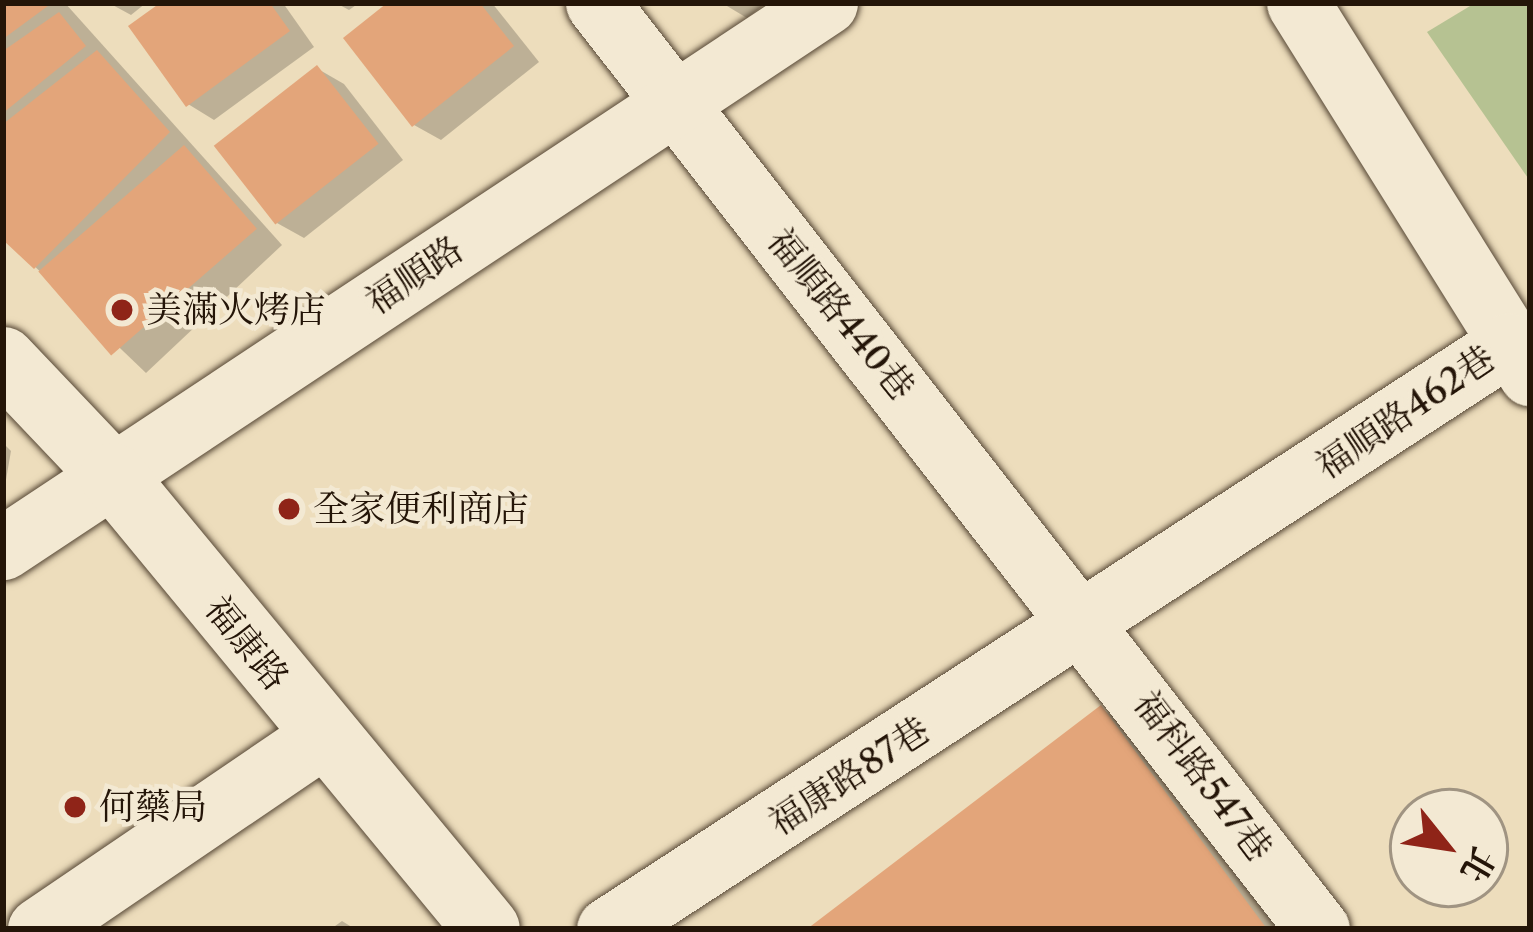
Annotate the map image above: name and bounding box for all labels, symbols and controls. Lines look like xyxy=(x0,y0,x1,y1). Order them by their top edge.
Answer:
street label: 福順路440巷 xyxy=(759,219,923,409)
street label: 福順路 xyxy=(357,227,471,323)
place label: 美滿火烤店 xyxy=(146,288,326,332)
marker: 美滿火烤店 xyxy=(109,297,135,323)
street label: 福順路462巷 xyxy=(1307,336,1503,488)
place label: 全家便利商店 xyxy=(313,487,529,531)
marker: 全家便利商店 xyxy=(276,496,302,522)
street label: 福康路 xyxy=(196,587,298,699)
street label: 福科路547巷 xyxy=(1125,682,1281,870)
street label: 福康路87巷 xyxy=(760,708,938,844)
place label: 何藥局 xyxy=(99,785,207,829)
north arrow xyxy=(1389,788,1509,908)
marker: 何藥局 xyxy=(62,794,88,820)
text: 北 xyxy=(1452,840,1504,889)

